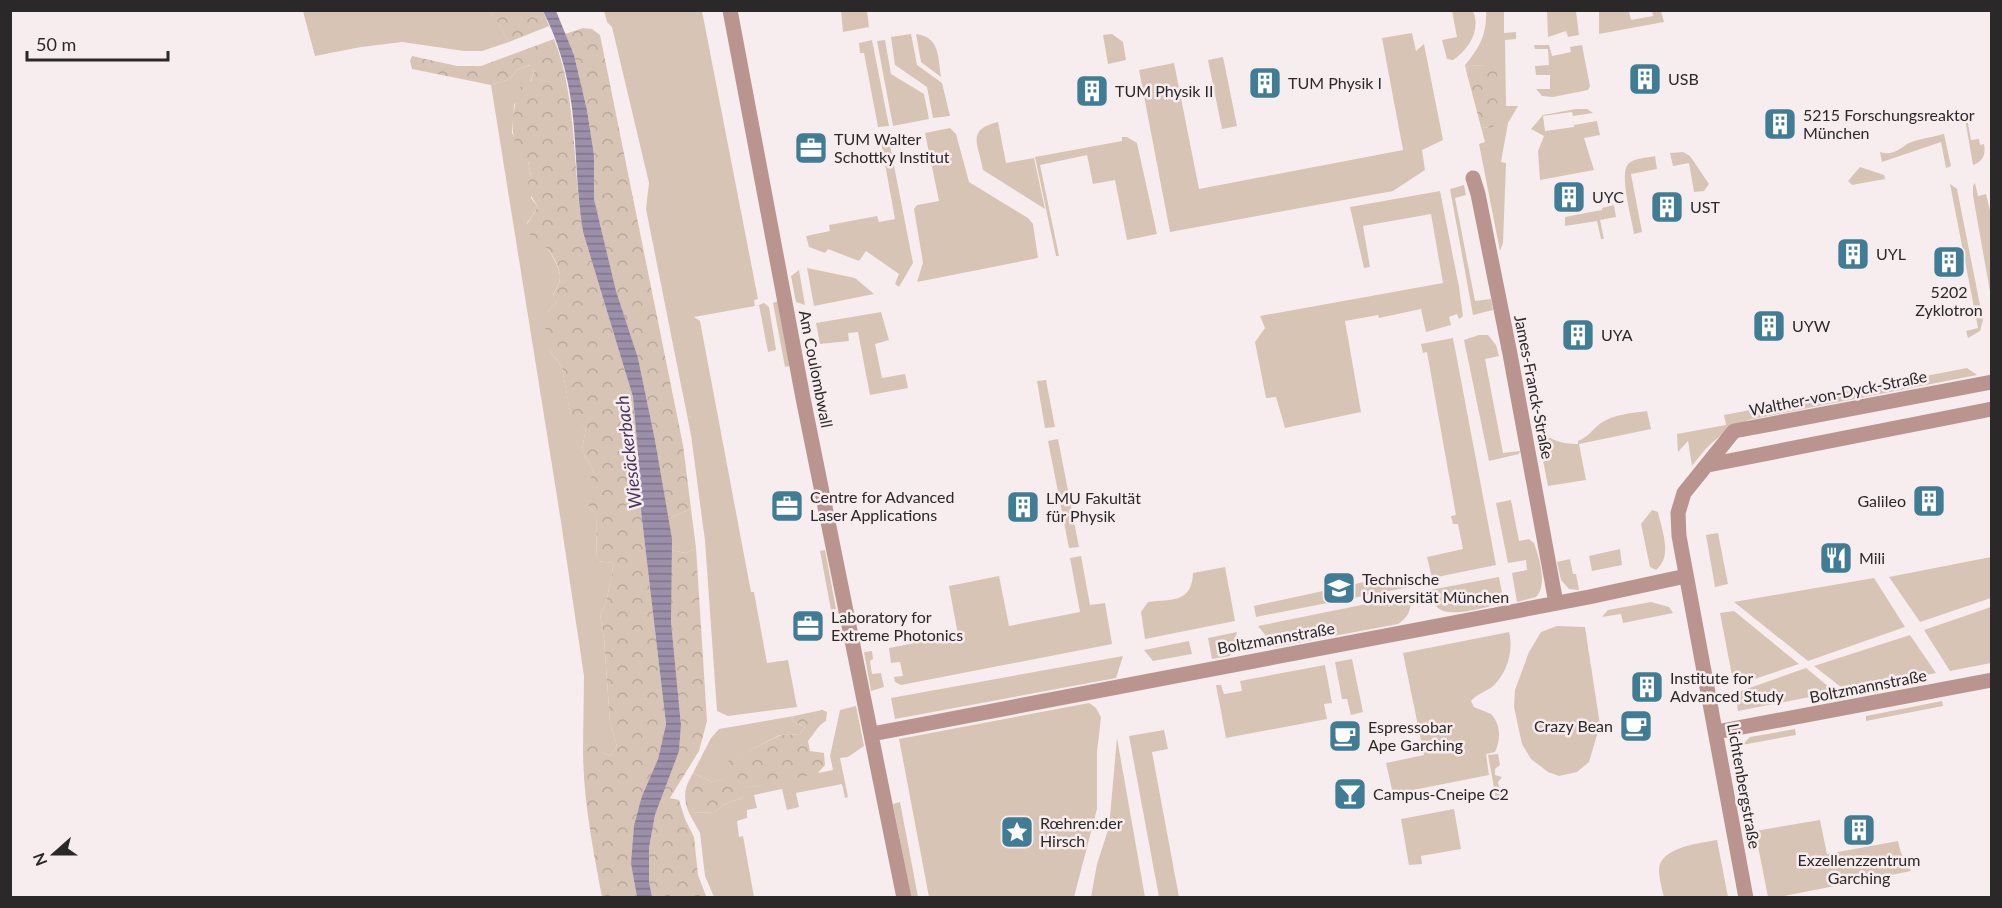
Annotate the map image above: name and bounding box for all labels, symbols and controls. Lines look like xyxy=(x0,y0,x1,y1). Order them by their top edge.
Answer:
scale bar xyxy=(27,24,168,62)
text: 50 m xyxy=(36,33,76,55)
building icon: USB xyxy=(1627,61,1663,97)
building icon: TUM Physik I xyxy=(1247,65,1283,101)
place label: USB xyxy=(1668,69,1699,88)
building icon: TUM Physik II xyxy=(1074,73,1110,109)
place label: TUM Physik I xyxy=(1288,73,1382,92)
place label: TUM Physik II xyxy=(1115,81,1214,100)
place label: 5215 Forschungsreaktor München xyxy=(1803,105,1975,142)
building icon: 5215 Forschungsreaktor München xyxy=(1762,106,1798,142)
place label: TUM Walter Schottky Institut xyxy=(834,129,950,166)
office icon: TUM Walter Schottky Institut xyxy=(793,130,829,166)
building icon: UYC xyxy=(1551,179,1587,215)
place label: UYC xyxy=(1592,187,1624,206)
building icon: UST xyxy=(1649,189,1685,225)
place label: UST xyxy=(1690,197,1720,216)
building icon: UYL xyxy=(1835,236,1871,272)
place label: UYL xyxy=(1876,244,1906,263)
building icon: 5202 Zyklotron xyxy=(1931,244,1967,280)
place label: 5202 Zyklotron xyxy=(1915,282,1983,319)
street label: Am Coulombwall xyxy=(796,308,837,429)
building icon: UYW xyxy=(1751,308,1787,344)
street label: James-Franck-Straße xyxy=(1511,313,1558,461)
place label: UYW xyxy=(1792,316,1831,335)
building icon: UYA xyxy=(1560,317,1596,353)
place label: UYA xyxy=(1601,325,1633,344)
street label: Walther-von-Dyck-Straße xyxy=(1747,366,1928,419)
water label: Wiesäckerbach xyxy=(610,394,646,510)
building icon: Galileo xyxy=(1911,483,1947,519)
place label: Centre for Advanced Laser Applications xyxy=(810,487,955,524)
office icon: Centre for Advanced Laser Applications xyxy=(769,488,805,524)
place label: LMU Fakultät für Physik xyxy=(1046,488,1141,525)
building icon: LMU Fakultät für Physik xyxy=(1005,489,1041,525)
place label: Galileo xyxy=(1857,491,1906,510)
restaurant icon: Mili xyxy=(1818,540,1854,576)
place label: Mili xyxy=(1859,548,1885,567)
place label: Technische Universität München xyxy=(1362,569,1509,606)
school or university icon: Technische Universität München xyxy=(1321,570,1357,606)
place label: Laboratory for Extreme Photonics xyxy=(831,607,963,644)
office icon: Laboratory for Extreme Photonics xyxy=(790,608,826,644)
street label: Boltzmannstraße xyxy=(1216,618,1336,657)
street label: Boltzmannstraße xyxy=(1808,665,1928,706)
place label: Institute for Advanced Study xyxy=(1670,668,1785,705)
building icon: Institute for Advanced Study xyxy=(1629,669,1665,705)
cafe icon: Crazy Bean xyxy=(1618,708,1654,744)
place label: Crazy Bean xyxy=(1534,716,1613,735)
place label: Espressobar Ape Garching xyxy=(1368,717,1463,754)
cafe icon: Espressobar Ape Garching xyxy=(1327,718,1363,754)
street label: Lichtenbergstraße xyxy=(1724,722,1765,850)
bar icon: Campus-Cneipe C2 xyxy=(1332,776,1368,812)
place label: Campus-Cneipe C2 xyxy=(1373,784,1509,803)
building icon: Exzellenzzentrum Garching xyxy=(1841,812,1877,848)
place label: Rœhren:der Hirsch xyxy=(1040,813,1123,850)
place icon: Rœhren:der Hirsch xyxy=(999,814,1035,850)
north arrow xyxy=(24,824,84,884)
text: N xyxy=(28,850,51,869)
place label: Exzellenzzentrum Garching xyxy=(1798,850,1920,887)

